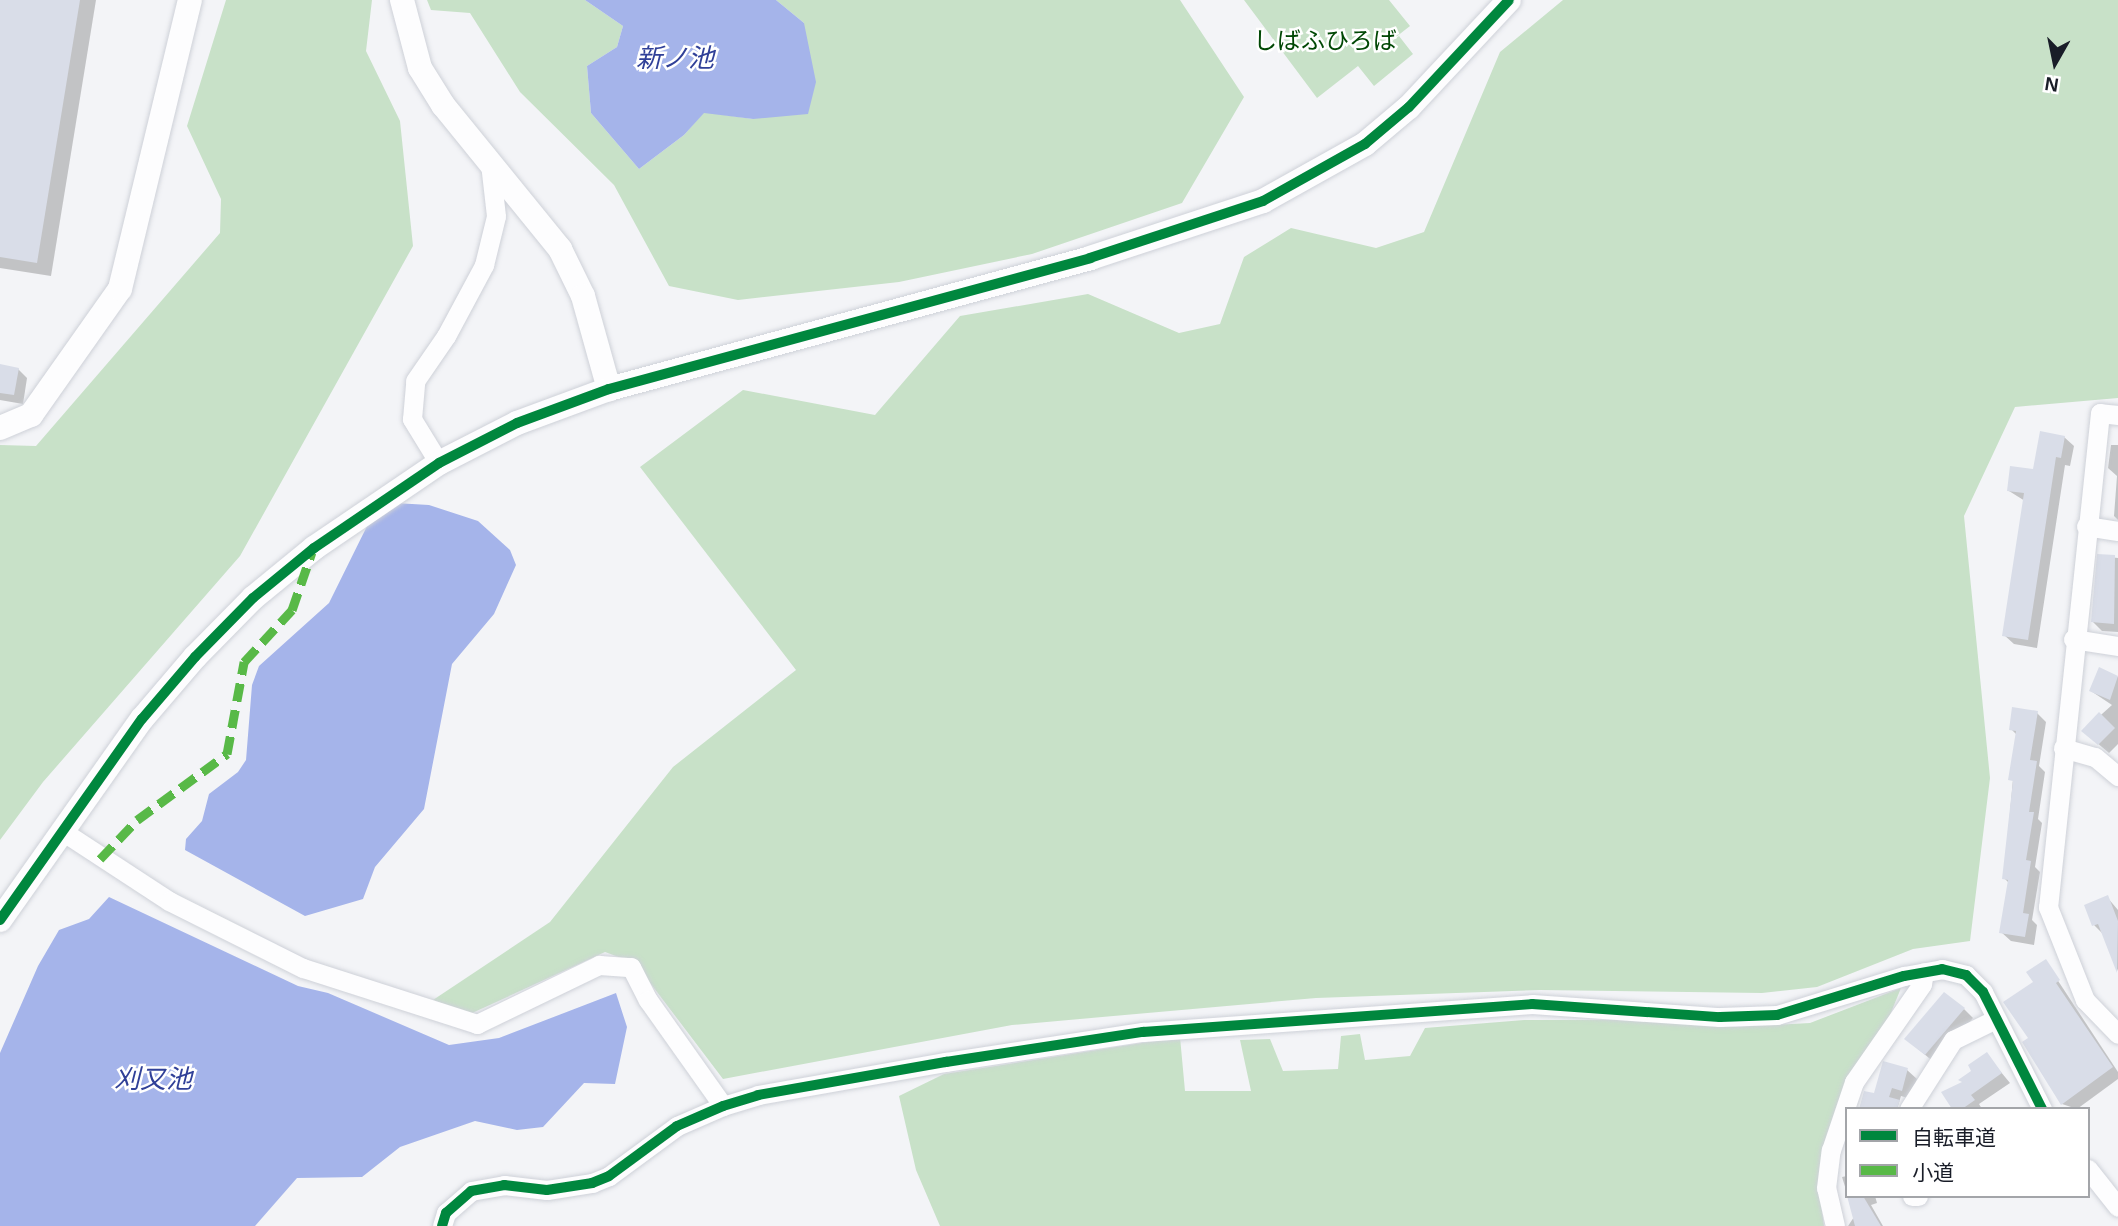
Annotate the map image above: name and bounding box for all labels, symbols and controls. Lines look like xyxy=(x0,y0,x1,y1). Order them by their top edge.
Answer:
park label: しばふひろば xyxy=(1253,27,1397,55)
north arrow xyxy=(2020,28,2090,98)
water label: 新ノ池 xyxy=(636,43,714,75)
text: N xyxy=(2043,73,2060,96)
water label: 刈又池 xyxy=(114,1064,192,1096)
legend xyxy=(1845,1107,2090,1198)
text: 自転車道 xyxy=(1912,1126,1996,1149)
text: 小道 xyxy=(1912,1161,1954,1184)

